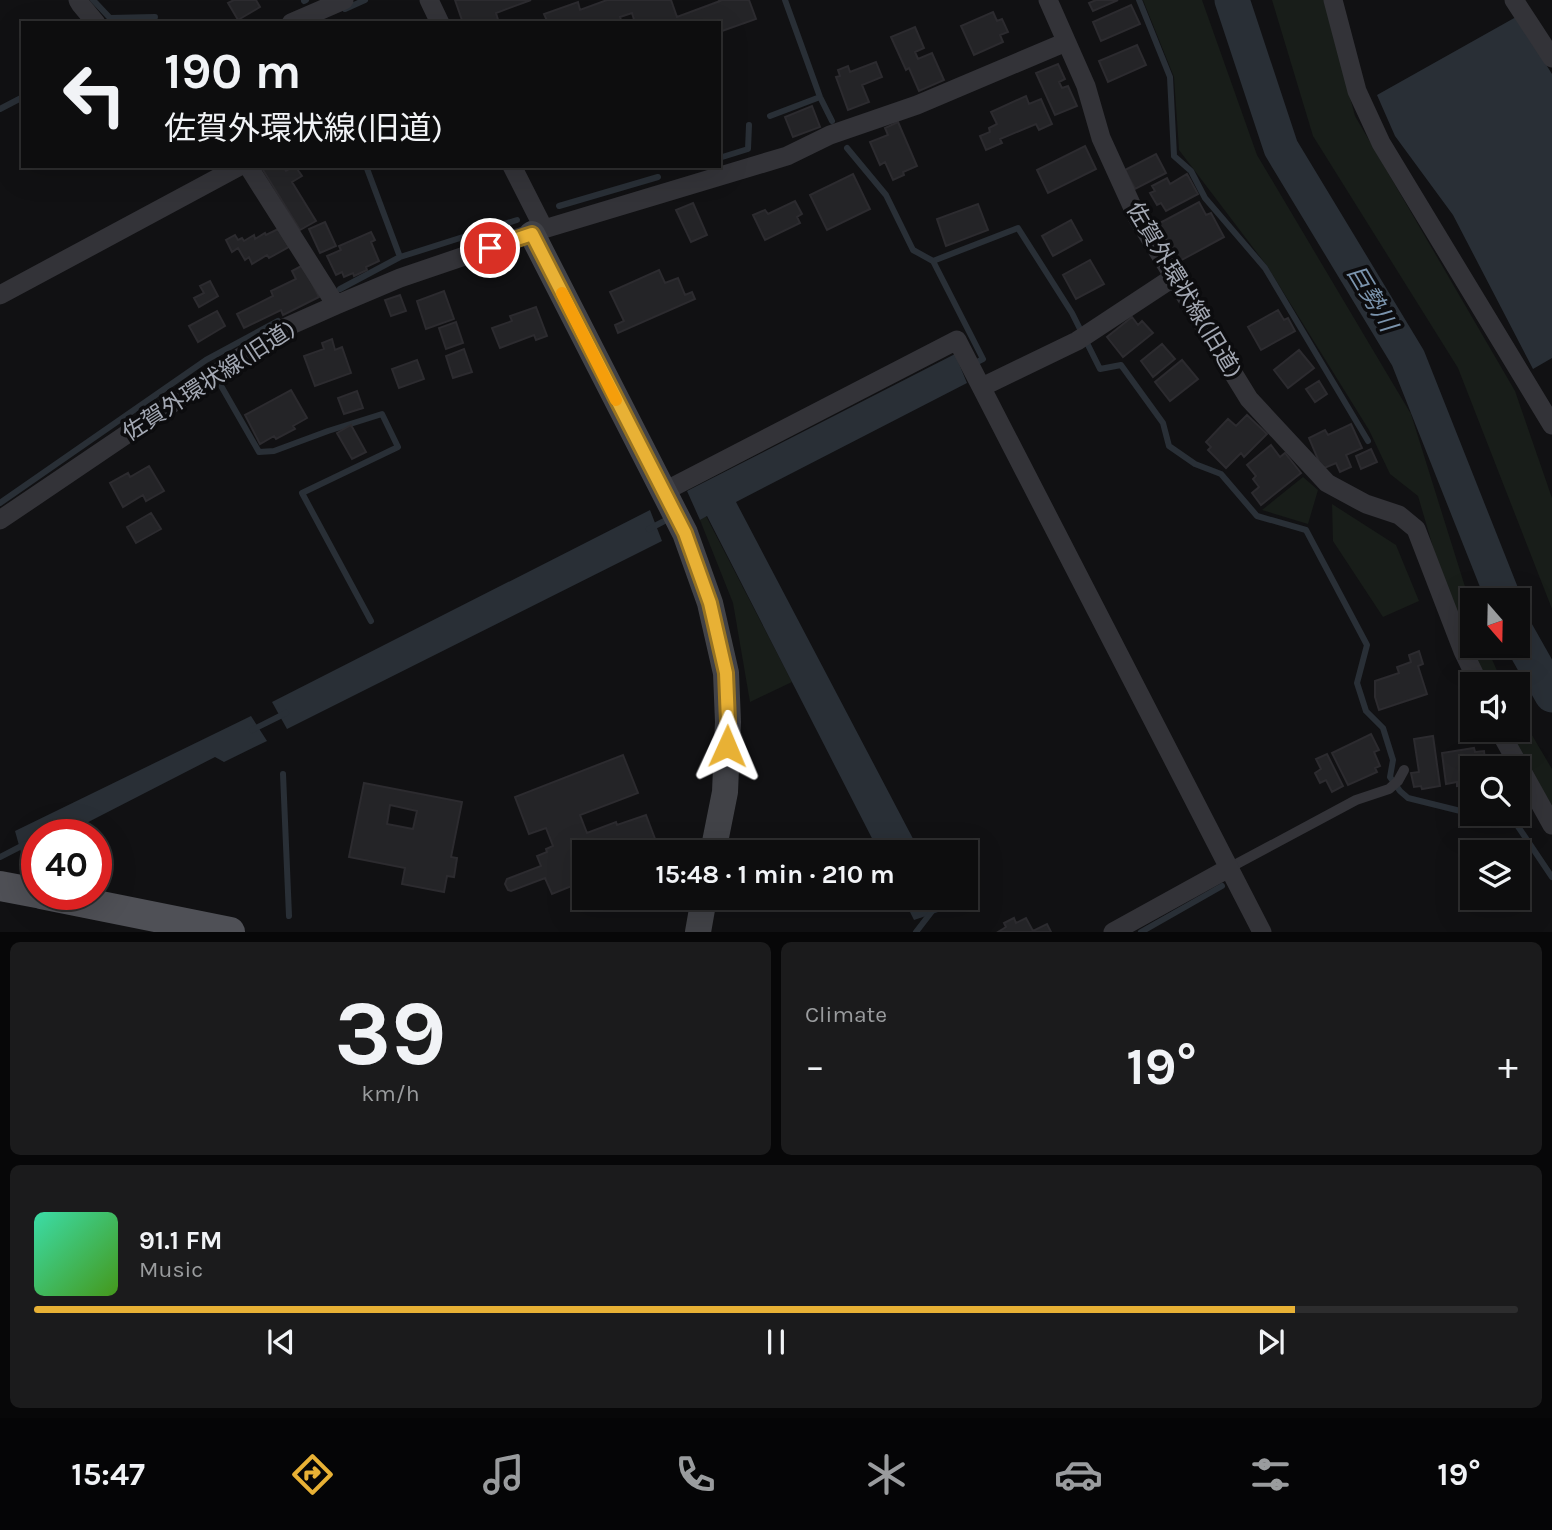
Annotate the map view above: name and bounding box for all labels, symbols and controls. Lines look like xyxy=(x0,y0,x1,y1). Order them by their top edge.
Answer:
text: 190 m xyxy=(164,43,301,100)
icon: left xyxy=(49,49,140,140)
text: 佐賀外環状線(旧道) xyxy=(164,110,443,147)
street label: 佐賀外環状線(旧道) xyxy=(1121,197,1247,383)
pin xyxy=(460,218,520,278)
icon: arrive xyxy=(471,229,509,267)
water label: 巨勢川 xyxy=(1341,260,1404,339)
street label: 佐賀外環状線(旧道) xyxy=(118,315,300,447)
north arrow xyxy=(1460,588,1530,658)
map controls xyxy=(1460,588,1530,910)
button: sound xyxy=(1460,672,1530,742)
position arrow xyxy=(690,709,764,783)
button: search xyxy=(1460,756,1530,826)
speed limit sign: 40 xyxy=(21,819,112,910)
button: layers xyxy=(1460,840,1530,910)
text: 15:48 · 1 min · 210 m xyxy=(655,859,895,890)
text: 39 xyxy=(334,981,447,1087)
text: Climate xyxy=(805,1001,887,1028)
text: 19° xyxy=(1126,1036,1197,1097)
text: − xyxy=(805,1044,825,1089)
text: + xyxy=(1498,1044,1518,1089)
text: km/h xyxy=(361,1080,420,1107)
text: 91.1 FM xyxy=(139,1225,223,1256)
text: Music xyxy=(139,1256,203,1283)
icon: previous xyxy=(262,1323,300,1361)
icon: pause xyxy=(757,1323,795,1361)
icon: next xyxy=(1252,1323,1290,1361)
icon: directions xyxy=(288,1450,337,1499)
icon: music xyxy=(479,1450,528,1499)
icon: phone xyxy=(671,1450,720,1499)
icon: climate xyxy=(862,1450,911,1499)
icon: car xyxy=(1054,1450,1103,1499)
icon: filters xyxy=(1246,1450,1295,1499)
text: 15:47 xyxy=(71,1456,145,1493)
text: 19° xyxy=(1437,1456,1481,1493)

